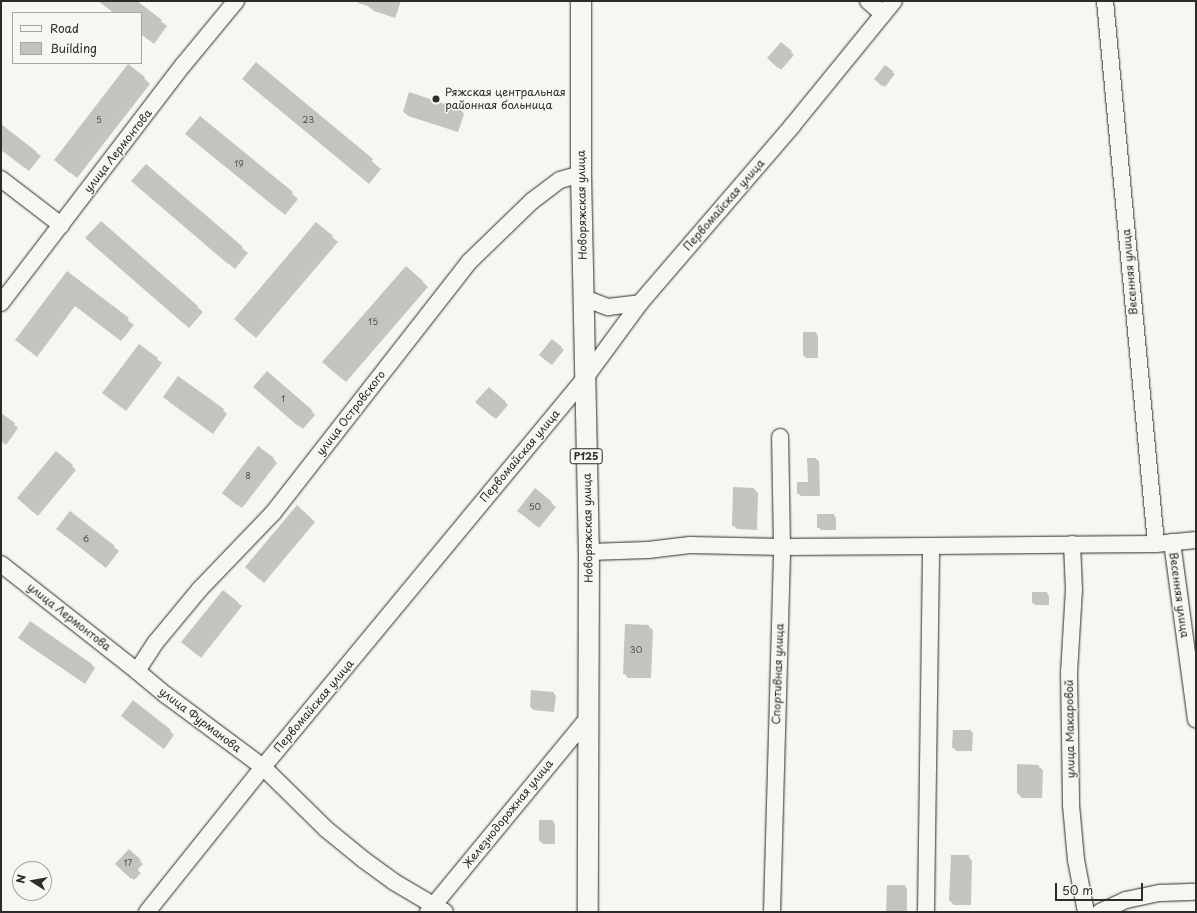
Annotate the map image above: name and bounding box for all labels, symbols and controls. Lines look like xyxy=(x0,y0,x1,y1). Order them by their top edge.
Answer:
legend xyxy=(12,12,142,64)
text: Road xyxy=(50,19,79,37)
text: Building xyxy=(50,39,97,57)
place label: Ряжская центральная районная больница xyxy=(445,86,566,112)
marker: Ряжская центральная районная больница xyxy=(430,93,442,105)
street label: улица Лермонтова xyxy=(81,106,155,196)
house number: 5 xyxy=(96,114,102,124)
house number: 23 xyxy=(302,114,314,124)
street label: Новоряжская улица xyxy=(574,150,590,260)
street label: Первомайская улица xyxy=(681,156,767,254)
house number: 19 xyxy=(234,158,244,168)
street label: Весенняя улица xyxy=(1120,228,1140,316)
house number: 15 xyxy=(368,316,378,326)
street label: улица Островского xyxy=(314,368,388,458)
house number: 1 xyxy=(281,393,285,403)
street label: Первомайская улица xyxy=(477,407,563,505)
road number: Р125 xyxy=(569,448,603,464)
house number: 8 xyxy=(245,470,251,480)
street label: Новоряжская улица xyxy=(580,473,596,583)
house number: 50 xyxy=(529,501,541,511)
house number: 6 xyxy=(83,533,89,543)
street label: Весенняя улица xyxy=(1166,551,1192,639)
street label: улица Лермонтова xyxy=(24,580,114,654)
street label: Спортивная улица xyxy=(770,623,786,725)
house number: 30 xyxy=(630,644,642,654)
street label: Первомайская улица xyxy=(271,657,357,755)
street label: улица Макаровой xyxy=(1063,679,1077,779)
street label: улица Фурманова xyxy=(156,685,244,755)
street label: Железнодорожная улица xyxy=(460,757,556,871)
house number: 17 xyxy=(124,857,132,867)
north arrow xyxy=(12,861,52,901)
text: N xyxy=(12,873,30,885)
scale bar xyxy=(1057,875,1145,901)
text: 50 m xyxy=(1062,881,1093,899)

